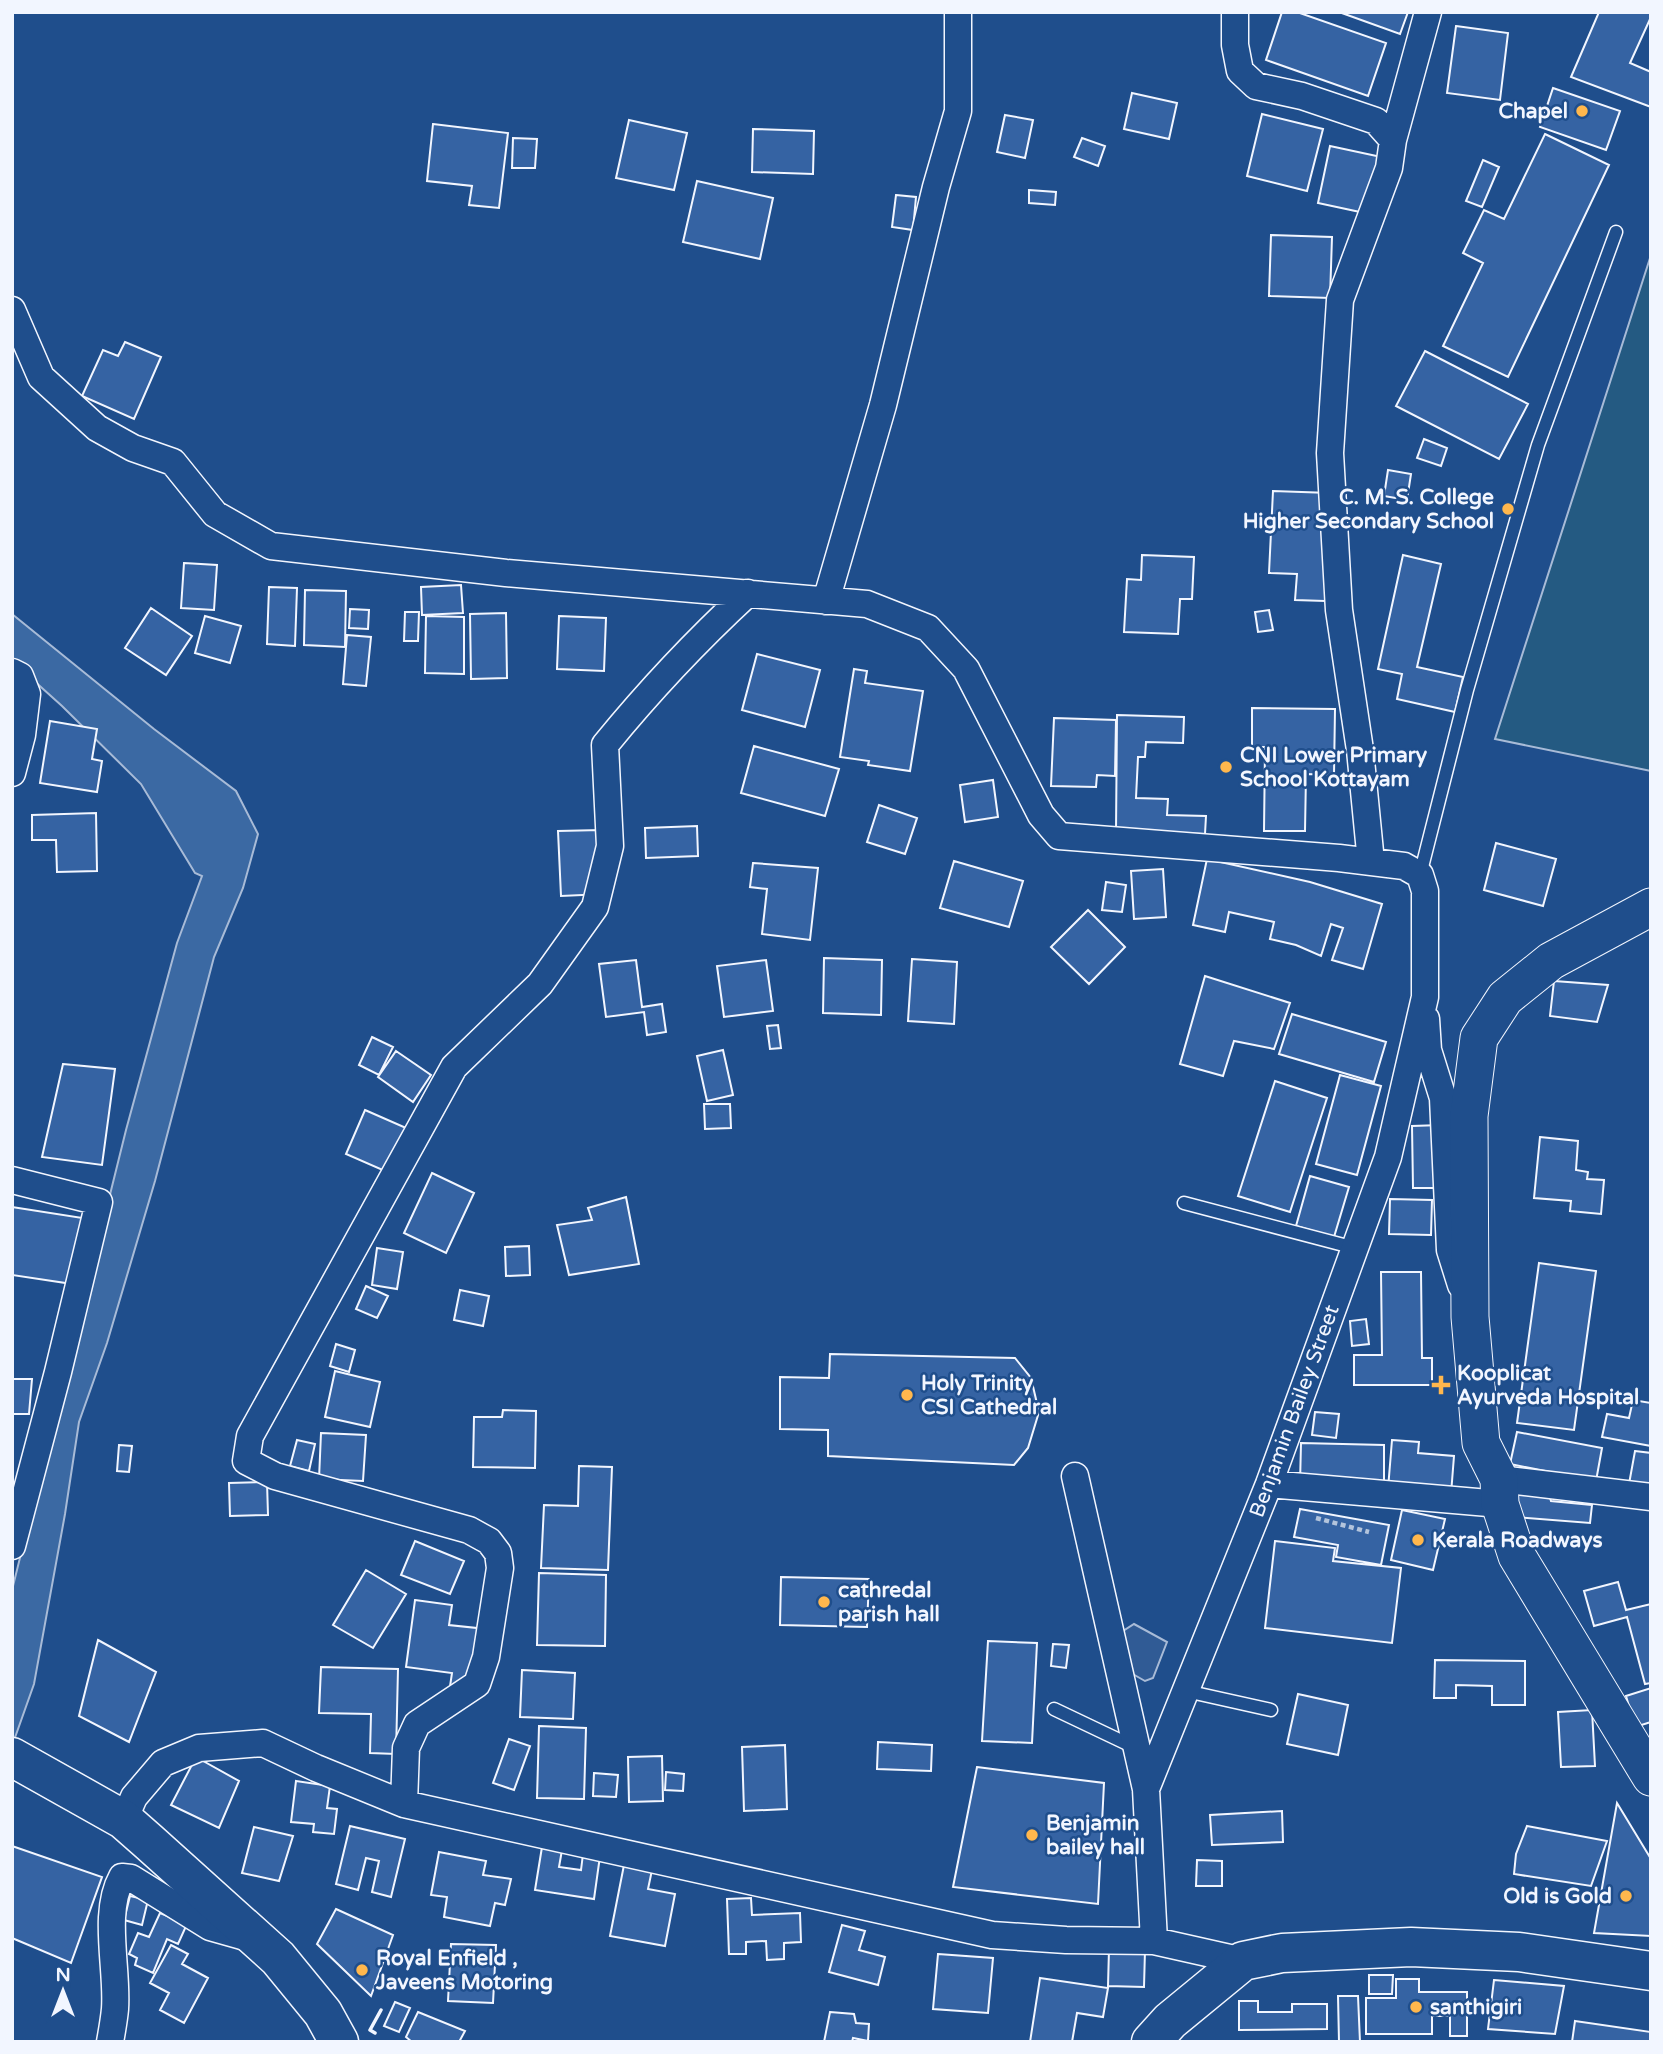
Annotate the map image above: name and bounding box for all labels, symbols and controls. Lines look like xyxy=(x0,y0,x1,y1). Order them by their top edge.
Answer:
place label: Chapel xyxy=(1498,99,1568,124)
marker: Chapel xyxy=(1574,103,1590,119)
place label: C. M. S. College Higher Secondary School xyxy=(1243,485,1494,534)
marker: C. M. S. College Higher Secondary School xyxy=(1500,501,1516,517)
place label: CNI Lower Primary School Kottayam xyxy=(1240,743,1428,792)
marker: CNI Lower Primary School Kottayam xyxy=(1218,759,1234,775)
street label: Benjamin Bailey Street xyxy=(1244,1301,1345,1521)
place label: Kooplicat Ayurveda Hospital xyxy=(1457,1361,1639,1410)
place label: Holy Trinity CSI Cathedral xyxy=(921,1371,1057,1420)
marker: Kooplicat Ayurveda Hospital xyxy=(1431,1375,1451,1395)
marker: Holy Trinity CSI Cathedral xyxy=(899,1387,915,1403)
place label: Kerala Roadways xyxy=(1432,1528,1603,1553)
marker: Kerala Roadways xyxy=(1410,1532,1426,1548)
place label: cathredal parish hall xyxy=(838,1578,940,1627)
marker: cathredal parish hall xyxy=(816,1594,832,1610)
place label: Benjamin bailey hall xyxy=(1046,1811,1145,1860)
marker: Benjamin bailey hall xyxy=(1024,1827,1040,1843)
place label: Old is Gold xyxy=(1503,1884,1612,1909)
marker: Old is Gold xyxy=(1618,1888,1634,1904)
place label: Royal Enfield , Javeens Motoring xyxy=(375,1946,553,1995)
north arrow xyxy=(28,1956,98,2026)
marker: Royal Enfield , Javeens Motoring xyxy=(354,1962,370,1978)
text: N xyxy=(55,1964,71,1986)
place label: santhigiri xyxy=(1430,1995,1522,2020)
marker: santhigiri xyxy=(1408,1999,1424,2015)

